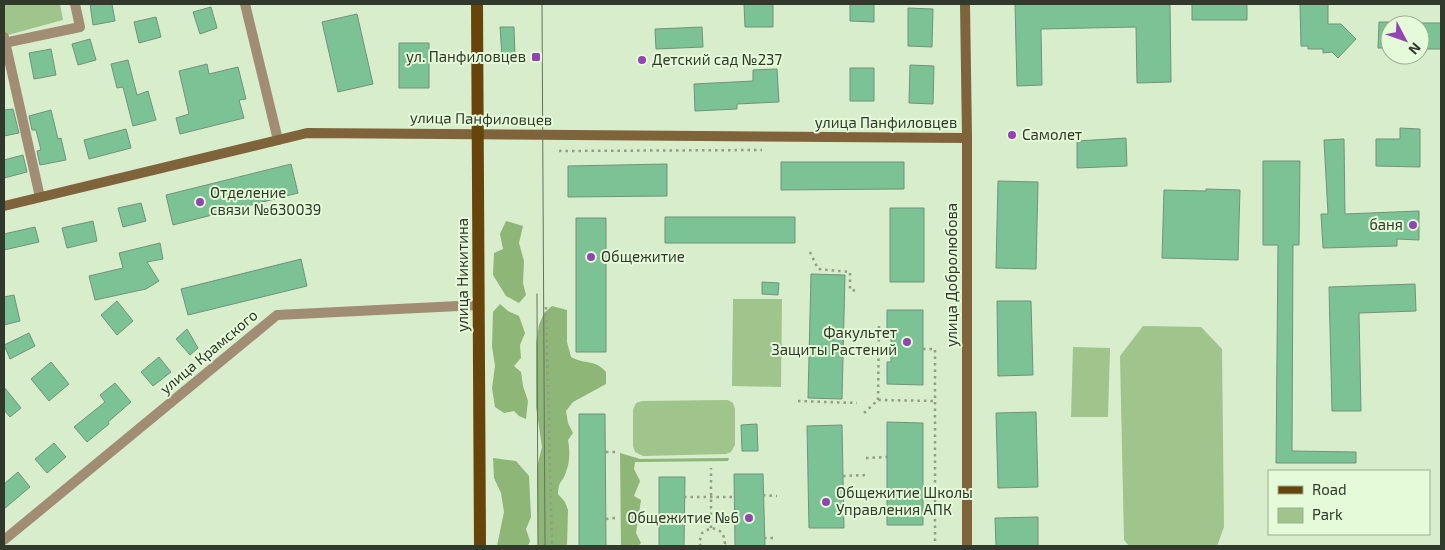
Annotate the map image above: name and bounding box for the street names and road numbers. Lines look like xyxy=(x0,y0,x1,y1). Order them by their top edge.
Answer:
street label: улица Панфиловцев xyxy=(410,108,552,129)
street label: улица Панфиловцев xyxy=(815,113,957,132)
street label: улица Добролюбова xyxy=(942,203,961,347)
street label: улица Никитина xyxy=(453,218,472,332)
street label: улица Крамского xyxy=(156,305,261,398)

